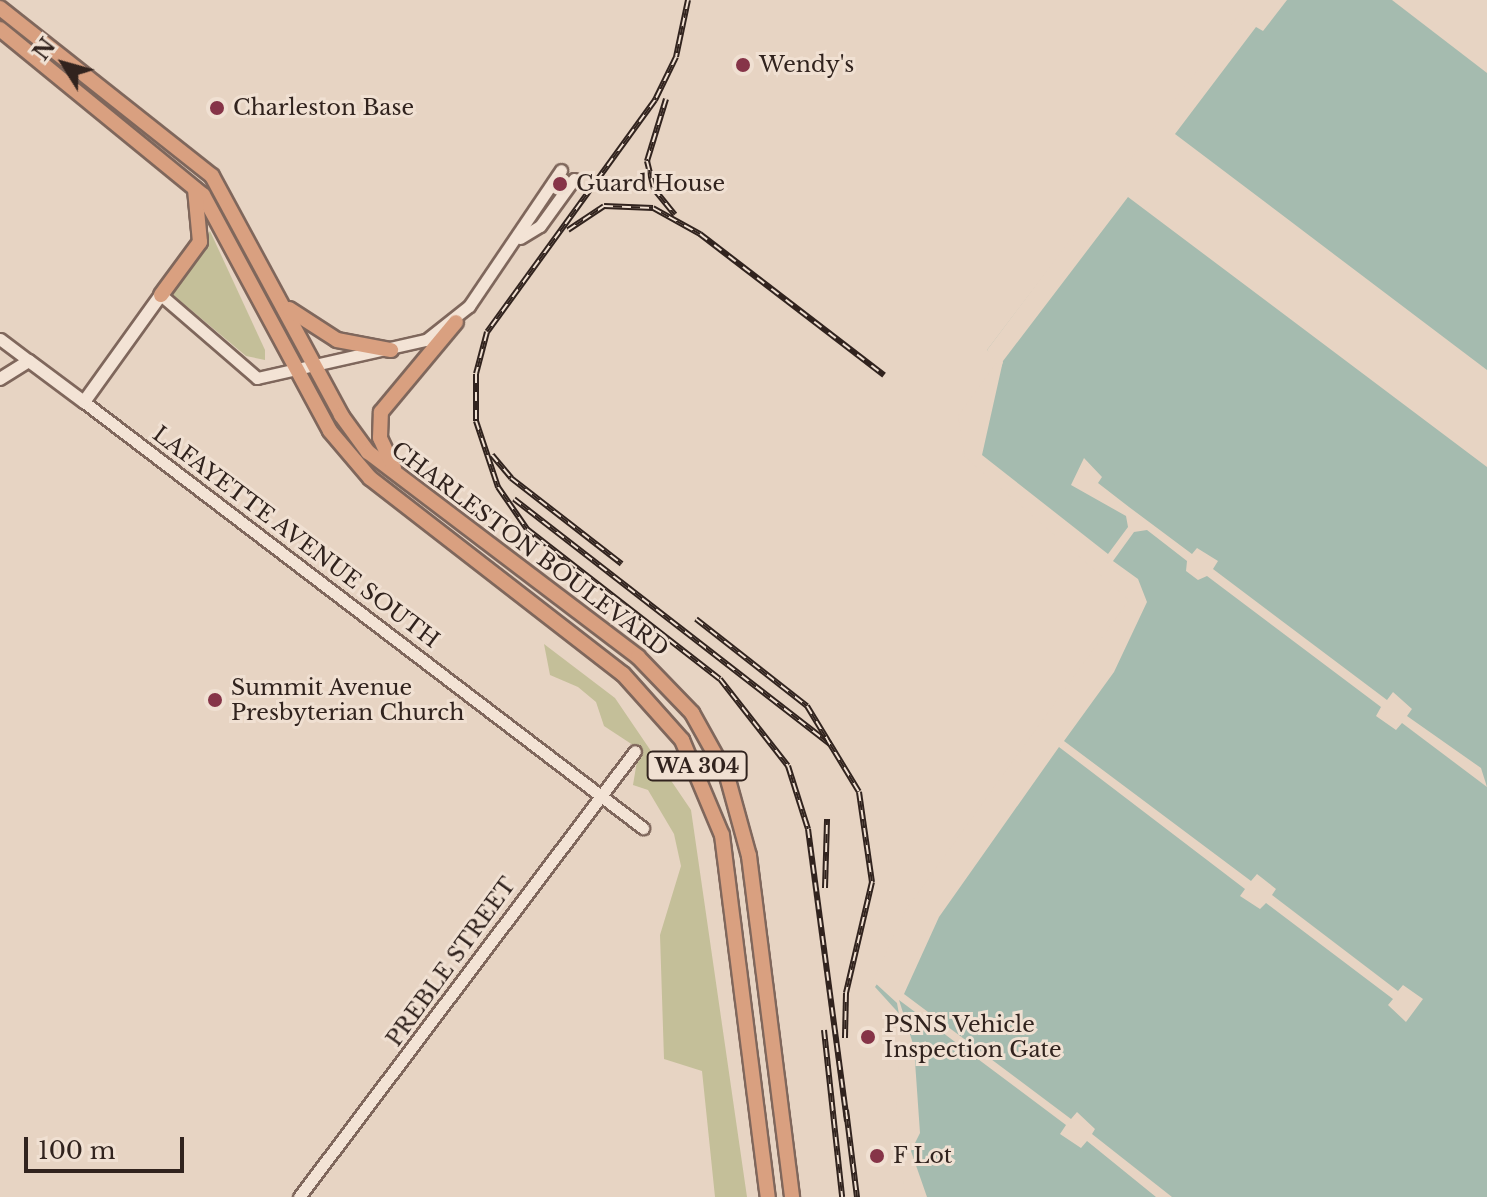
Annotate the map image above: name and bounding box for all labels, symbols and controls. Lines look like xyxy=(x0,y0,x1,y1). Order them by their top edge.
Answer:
north arrow xyxy=(24,24,104,104)
text: N xyxy=(27,33,61,66)
place label: Wendy's xyxy=(759,52,854,78)
marker: Wendy's xyxy=(734,56,752,74)
place label: Charleston Base xyxy=(233,95,414,121)
marker: Charleston Base xyxy=(208,99,226,117)
place label: Guard House xyxy=(576,171,725,197)
marker: Guard House xyxy=(551,175,569,193)
street label: LAFAYETTE AVENUE SOUTH xyxy=(147,420,445,654)
street label: CHARLESTON BOULEVARD xyxy=(386,436,674,662)
place label: Summit Avenue Presbyterian Church xyxy=(231,674,464,726)
marker: Summit Avenue Presbyterian Church xyxy=(206,691,224,709)
road number: WA 304 xyxy=(645,750,749,782)
street label: PREBLE STREET xyxy=(381,872,521,1052)
place label: PSNS Vehicle Inspection Gate xyxy=(884,1011,1062,1062)
marker: PSNS Vehicle Inspection Gate xyxy=(859,1028,877,1046)
scale bar xyxy=(28,1121,188,1171)
text: 100 m xyxy=(38,1136,116,1165)
place label: F Lot xyxy=(893,1143,953,1169)
marker: F Lot xyxy=(868,1147,886,1165)

